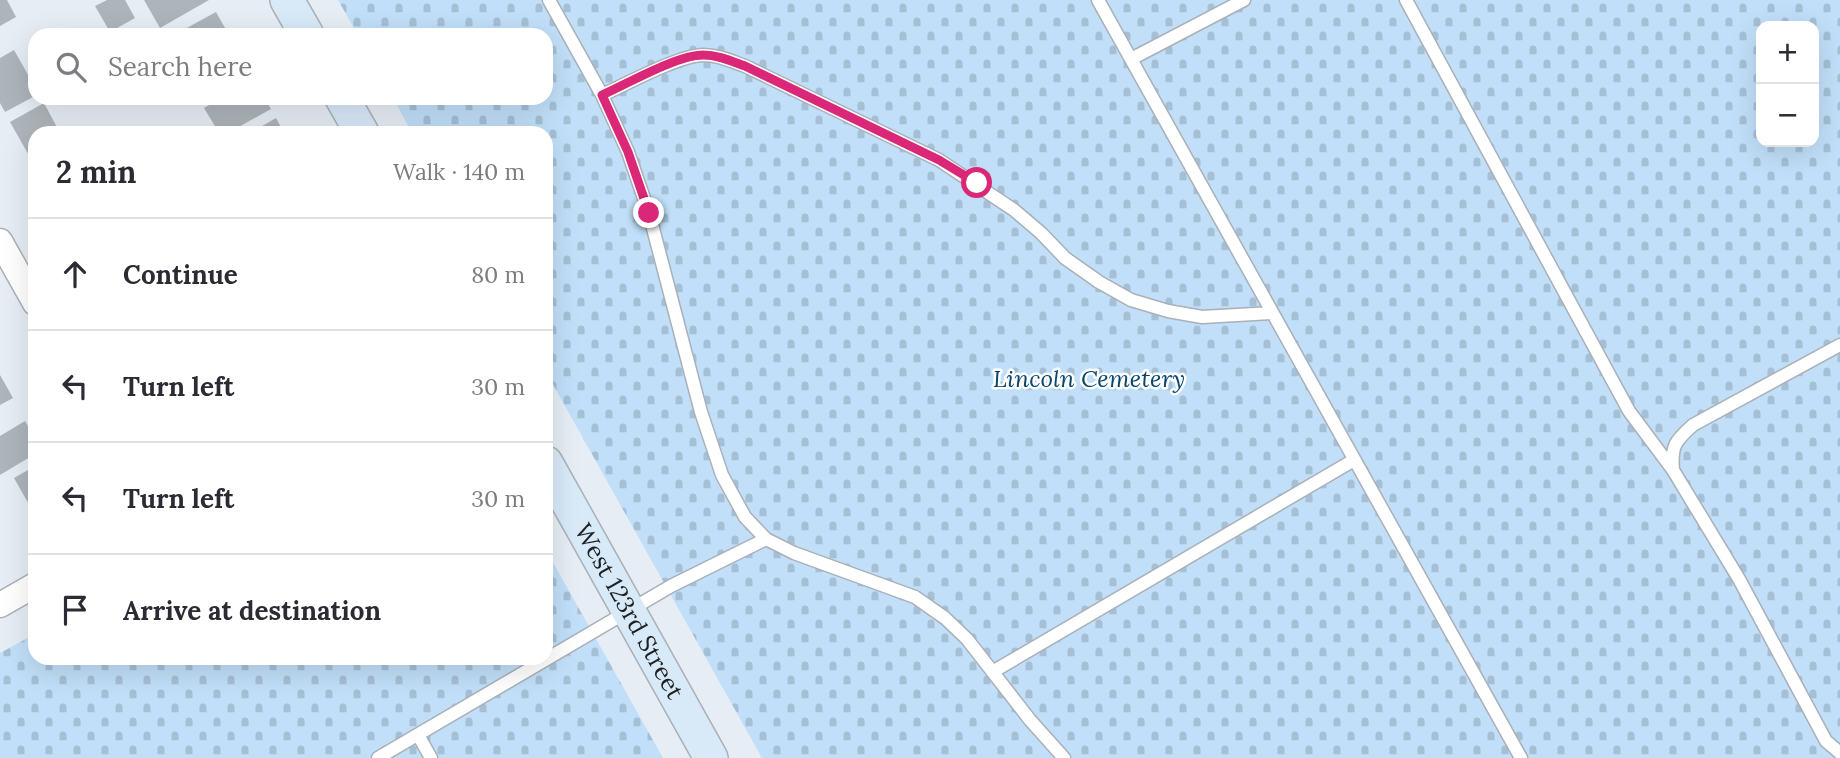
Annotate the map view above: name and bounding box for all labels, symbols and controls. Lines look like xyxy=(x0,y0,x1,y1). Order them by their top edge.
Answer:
map controls xyxy=(1756,21,1819,147)
button: + xyxy=(1756,21,1819,84)
search box xyxy=(28,28,553,105)
icon: search xyxy=(52,48,90,86)
text: Search here xyxy=(108,50,252,83)
button: − xyxy=(1756,84,1819,147)
text: 2 min xyxy=(56,153,136,191)
text: Walk · 140 m xyxy=(393,157,525,186)
route start xyxy=(961,167,992,198)
route end xyxy=(633,197,664,228)
icon: ahead xyxy=(56,255,94,293)
text: Continue xyxy=(123,258,238,291)
text: 80 m xyxy=(471,260,525,289)
park label: Lincoln Cemetery xyxy=(993,363,1185,394)
icon: left xyxy=(56,367,94,405)
text: Turn left xyxy=(123,370,234,403)
text: 30 m xyxy=(471,372,525,401)
icon: left xyxy=(56,479,94,517)
text: Turn left xyxy=(123,482,234,515)
text: 30 m xyxy=(471,484,525,513)
street label: West 123rd Street xyxy=(568,518,691,705)
icon: arrive xyxy=(56,591,94,629)
text: Arrive at destination xyxy=(123,594,381,627)

